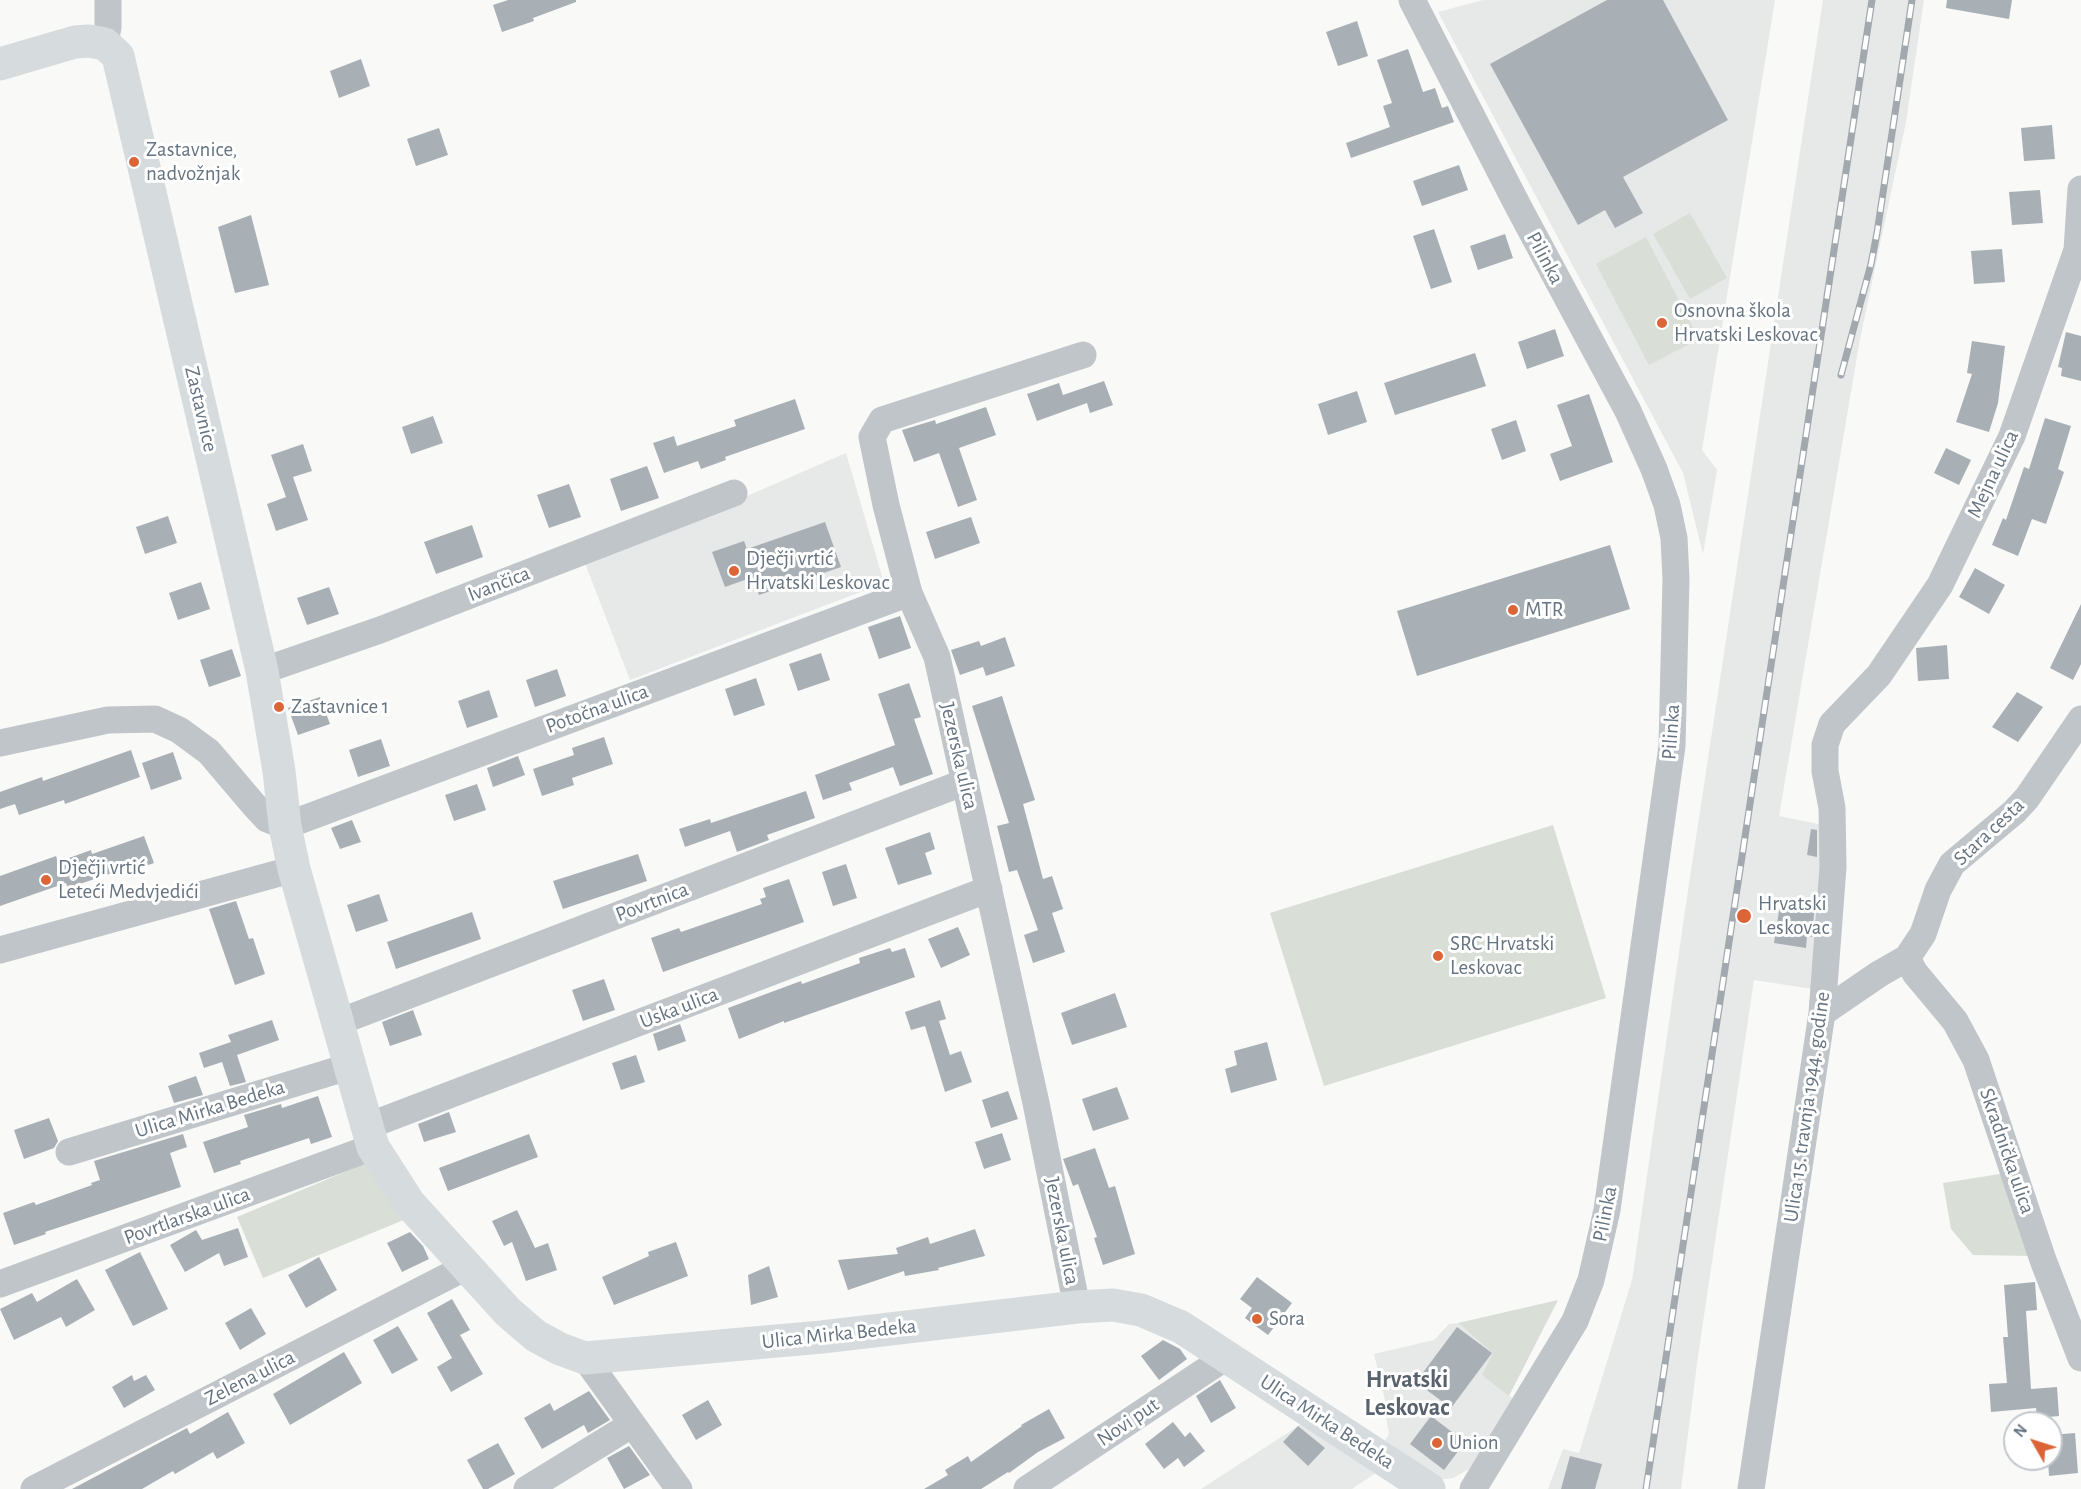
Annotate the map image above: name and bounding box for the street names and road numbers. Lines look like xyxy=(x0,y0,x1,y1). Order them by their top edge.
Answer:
street label: Pilinka xyxy=(1521,227,1569,289)
street label: Zastavnice xyxy=(179,364,223,454)
street label: Mejna ulica xyxy=(1962,426,2024,522)
street label: Ivančica xyxy=(464,561,534,607)
street label: Potočna ulica xyxy=(542,679,652,739)
street label: Jezerska ulica xyxy=(934,700,984,812)
street label: Pilinka xyxy=(1656,703,1686,761)
street label: Stara cesta xyxy=(1948,793,2030,871)
street label: Povrtnica xyxy=(612,877,692,927)
street label: Uska ulica xyxy=(636,982,722,1034)
street label: Ulica 15. travnja 1944. godine xyxy=(1778,990,1836,1224)
street label: Ulica Mirka Bedeka xyxy=(132,1074,288,1144)
street label: Skradnička ulica xyxy=(1974,1085,2040,1217)
street label: Jezerska ulica xyxy=(1039,1175,1085,1287)
street label: Povrtlarska ulica xyxy=(120,1181,254,1251)
street label: Pilinka xyxy=(1587,1184,1623,1244)
street label: Ulica Mirka Bedeka xyxy=(760,1313,918,1355)
street label: Zelena ulica xyxy=(201,1345,299,1411)
street label: Ulica Mirka Bedeka xyxy=(1255,1369,1399,1475)
street label: Novi put xyxy=(1092,1392,1164,1452)

